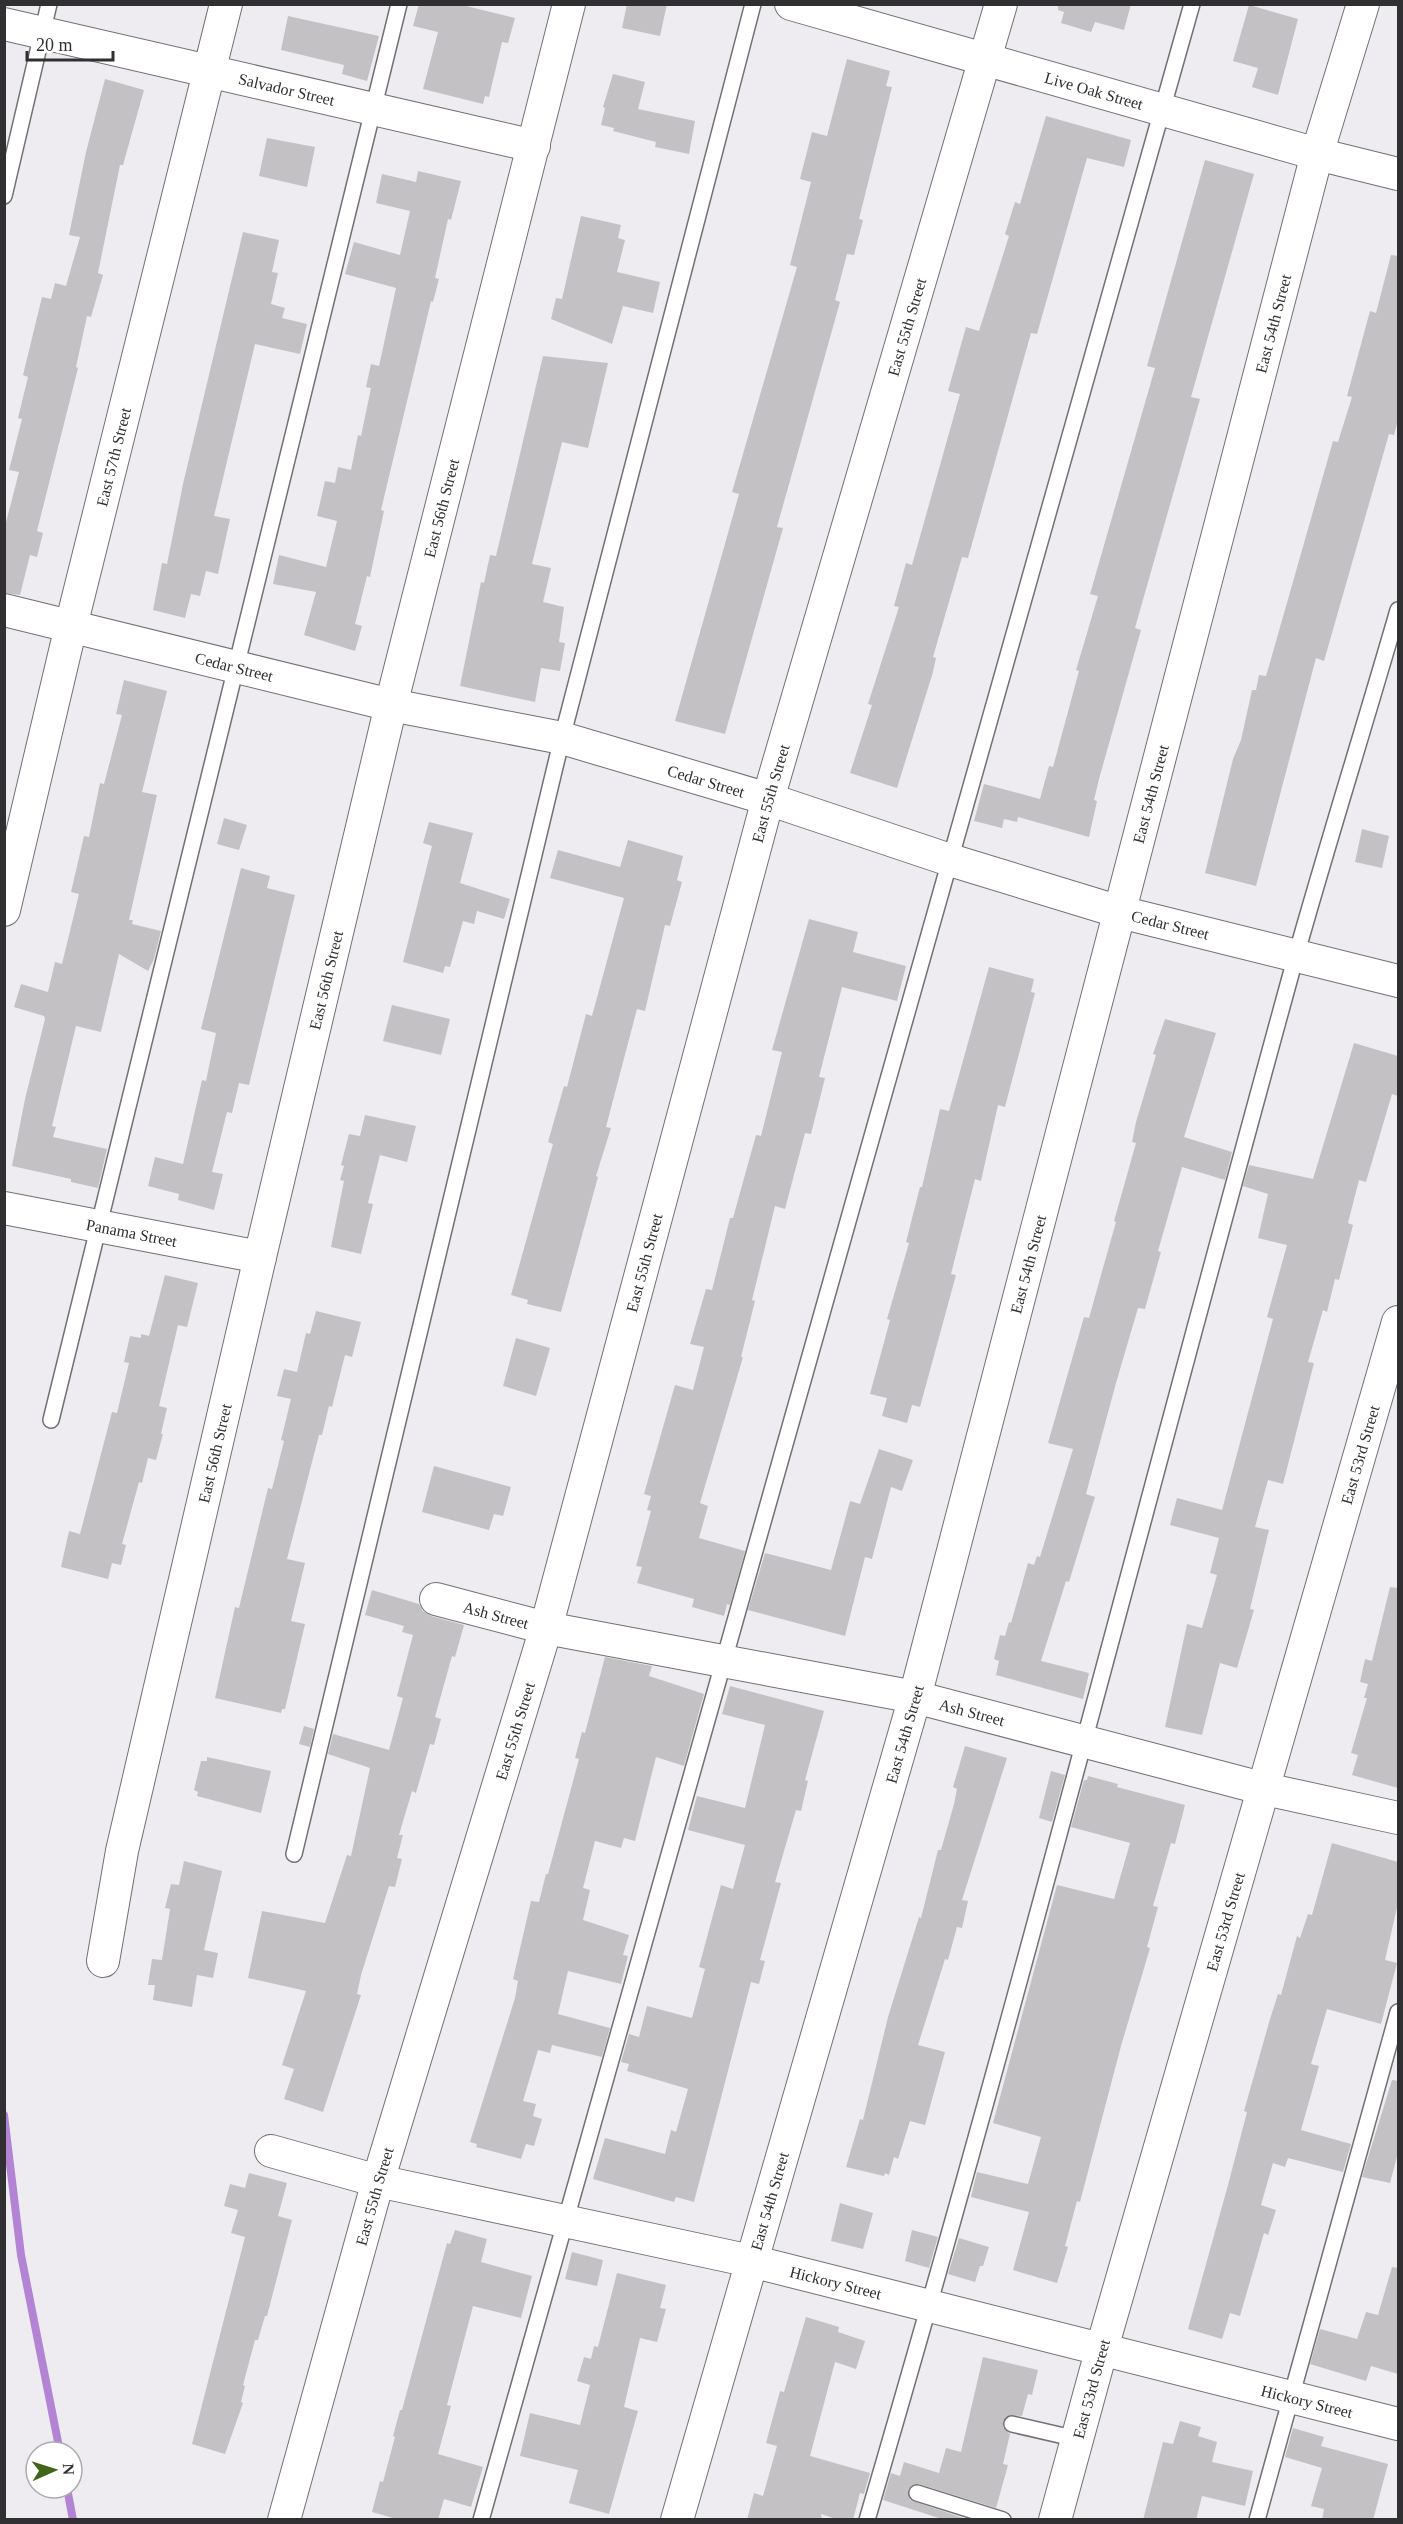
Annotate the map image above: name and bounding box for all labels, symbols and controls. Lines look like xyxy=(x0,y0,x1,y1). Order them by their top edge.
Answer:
scale bar xyxy=(27,24,112,62)
text: 20 m xyxy=(36,35,73,55)
street label: Live Oak Street xyxy=(1043,69,1145,113)
street label: Salvador Street xyxy=(237,70,337,109)
street label: East 54th Street xyxy=(1252,272,1294,375)
street label: East 55th Street xyxy=(884,275,929,378)
street label: East 57th Street xyxy=(93,405,134,508)
street label: East 56th Street xyxy=(421,456,462,559)
street label: Cedar Street xyxy=(193,649,275,685)
street label: East 55th Street xyxy=(749,742,793,844)
street label: East 54th Street xyxy=(1130,742,1172,845)
street label: Cedar Street xyxy=(665,762,747,801)
street label: Cedar Street xyxy=(1129,907,1211,943)
street label: East 56th Street xyxy=(306,928,346,1032)
street label: East 55th Street xyxy=(623,1211,666,1314)
street label: East 54th Street xyxy=(1007,1213,1049,1315)
street label: Panama Street xyxy=(85,1216,179,1250)
street label: East 56th Street xyxy=(195,1401,235,1505)
street label: East 53rd Street xyxy=(1338,1403,1383,1506)
street label: Ash Street xyxy=(461,1599,531,1632)
street label: East 55th Street xyxy=(492,1680,538,1782)
street label: East 54th Street xyxy=(882,1683,927,1785)
street label: Ash Street xyxy=(937,1696,1007,1729)
street label: East 53rd Street xyxy=(1203,1870,1248,1973)
street label: East 55th Street xyxy=(353,2145,397,2247)
street label: East 54th Street xyxy=(747,2150,792,2252)
street label: Hickory Street xyxy=(788,2263,884,2303)
street label: East 53rd Street xyxy=(1070,2337,1113,2441)
street label: Hickory Street xyxy=(1259,2382,1355,2421)
north arrow xyxy=(24,2440,84,2500)
text: N xyxy=(60,2463,77,2476)

